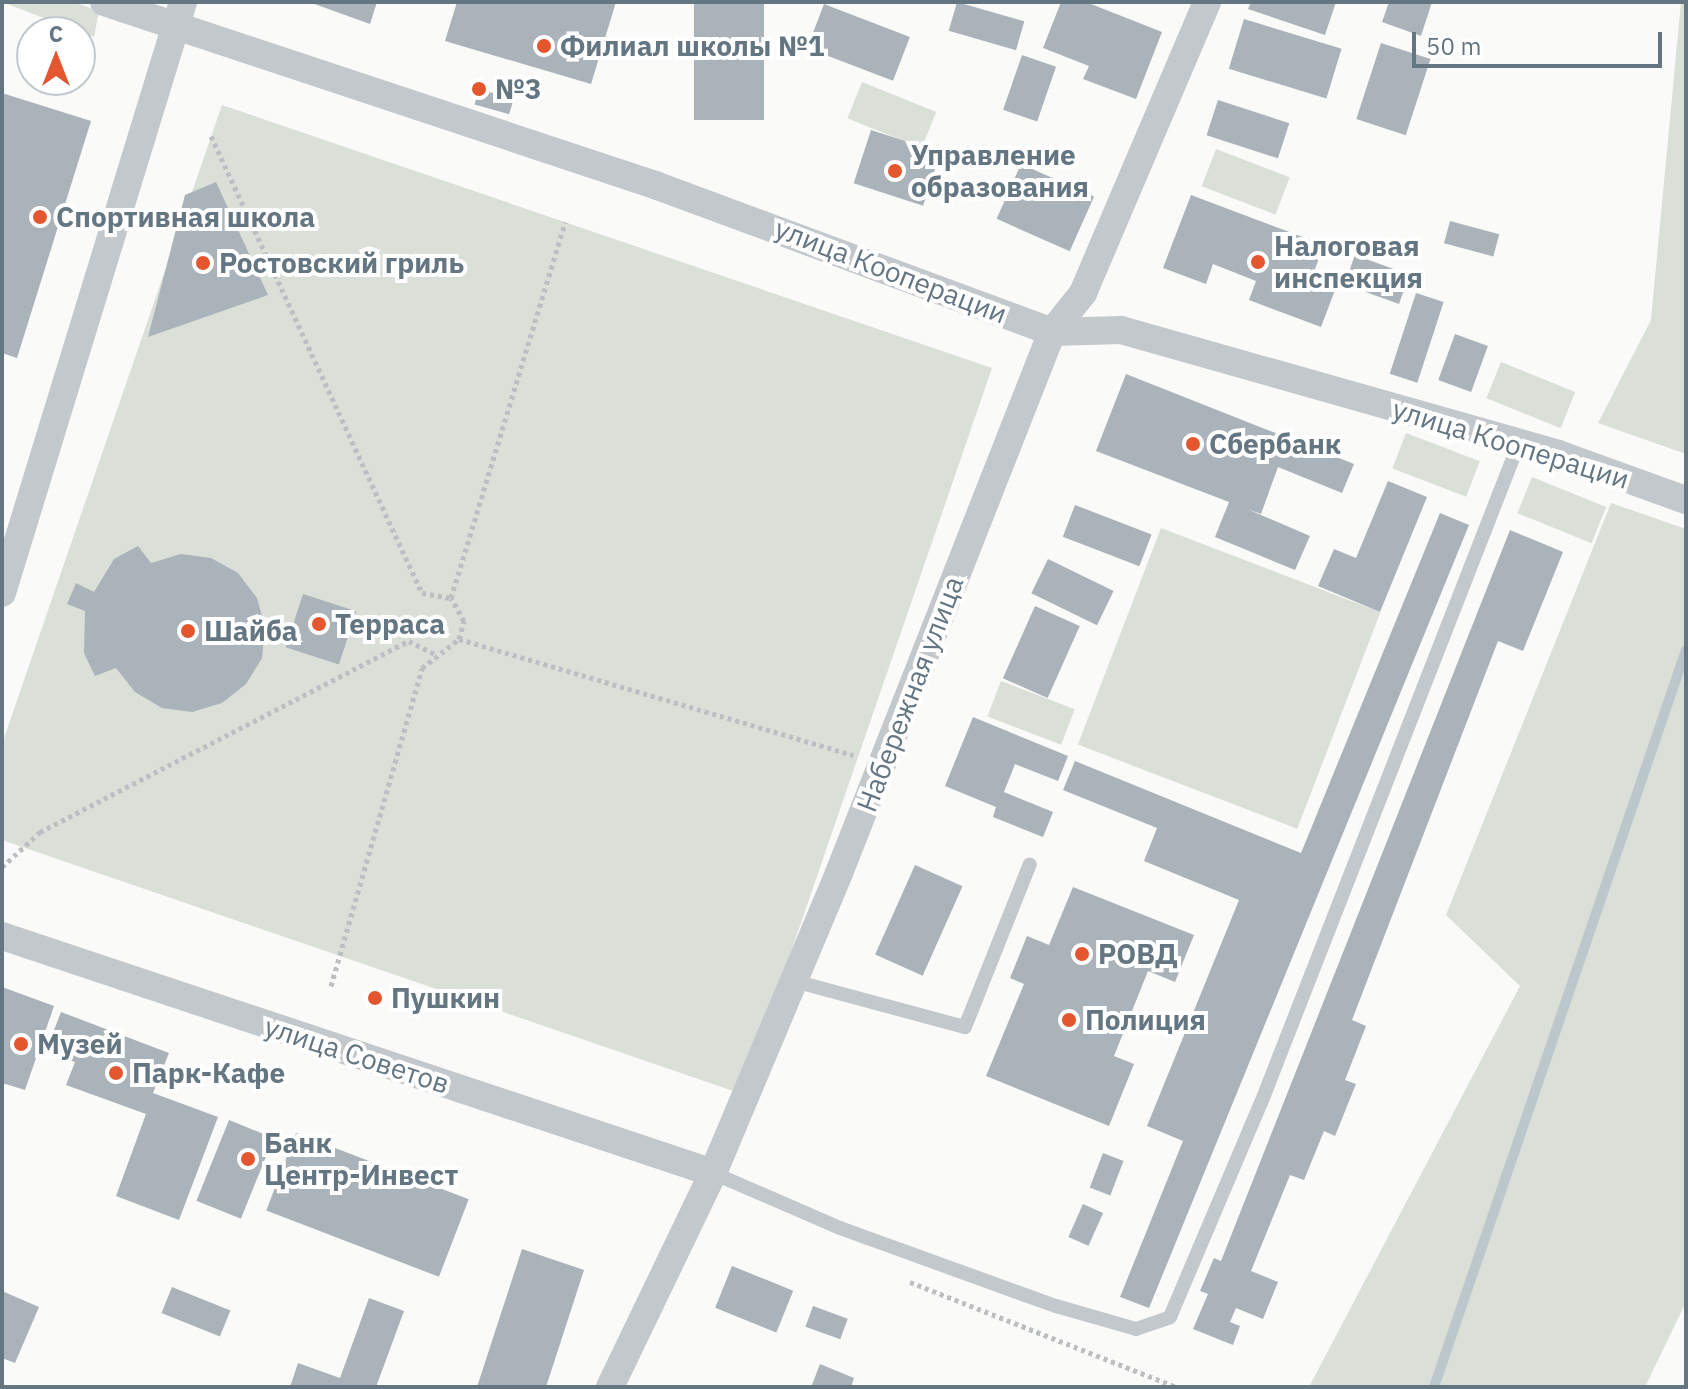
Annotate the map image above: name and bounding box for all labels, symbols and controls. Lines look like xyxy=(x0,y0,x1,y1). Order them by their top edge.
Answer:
north arrow xyxy=(16,16,96,96)
scale bar xyxy=(1416,16,1666,66)
text: С xyxy=(49,19,63,48)
place label: Филиал школы №1 xyxy=(560,29,825,63)
text: 50 m xyxy=(1426,30,1481,62)
marker: Филиал школы №1 xyxy=(535,37,553,55)
place label: №3 xyxy=(495,72,541,106)
marker: №3 xyxy=(470,80,488,98)
place label: Управление образования xyxy=(911,138,1089,204)
marker: Управление образования xyxy=(886,162,904,180)
place label: Спортивная школа xyxy=(56,200,315,234)
marker: Спортивная школа xyxy=(31,208,49,226)
street label: улица Кооперации xyxy=(770,211,1012,331)
place label: Налоговая инспекция xyxy=(1274,229,1423,295)
place label: Ростовский гриль xyxy=(219,246,464,280)
marker: Налоговая инспекция xyxy=(1249,253,1267,271)
marker: Ростовский гриль xyxy=(194,254,212,272)
street label: улица Кооперации xyxy=(1389,392,1633,496)
place label: Сбербанк xyxy=(1209,427,1341,461)
marker: Сбербанк xyxy=(1184,435,1202,453)
street label: Набережная улица xyxy=(850,572,970,816)
place label: Терраса xyxy=(335,607,445,641)
place label: Шайба xyxy=(204,614,298,648)
marker: Терраса xyxy=(310,615,328,633)
marker: Шайба xyxy=(179,622,197,640)
place label: РОВД xyxy=(1098,937,1178,971)
marker: РОВД xyxy=(1073,945,1091,963)
place label: Пушкин xyxy=(391,981,500,1015)
marker: Пушкин xyxy=(366,989,384,1007)
place label: Полиция xyxy=(1085,1003,1206,1037)
street label: улица Советов xyxy=(260,1009,454,1101)
marker: Полиция xyxy=(1060,1011,1078,1029)
place label: Музей xyxy=(37,1027,123,1061)
marker: Музей xyxy=(12,1035,30,1053)
place label: Парк-Кафе xyxy=(132,1056,285,1090)
marker: Парк-Кафе xyxy=(107,1064,125,1082)
place label: Банк Центр-Инвест xyxy=(264,1126,458,1192)
marker: Банк Центр-Инвест xyxy=(239,1150,257,1168)

